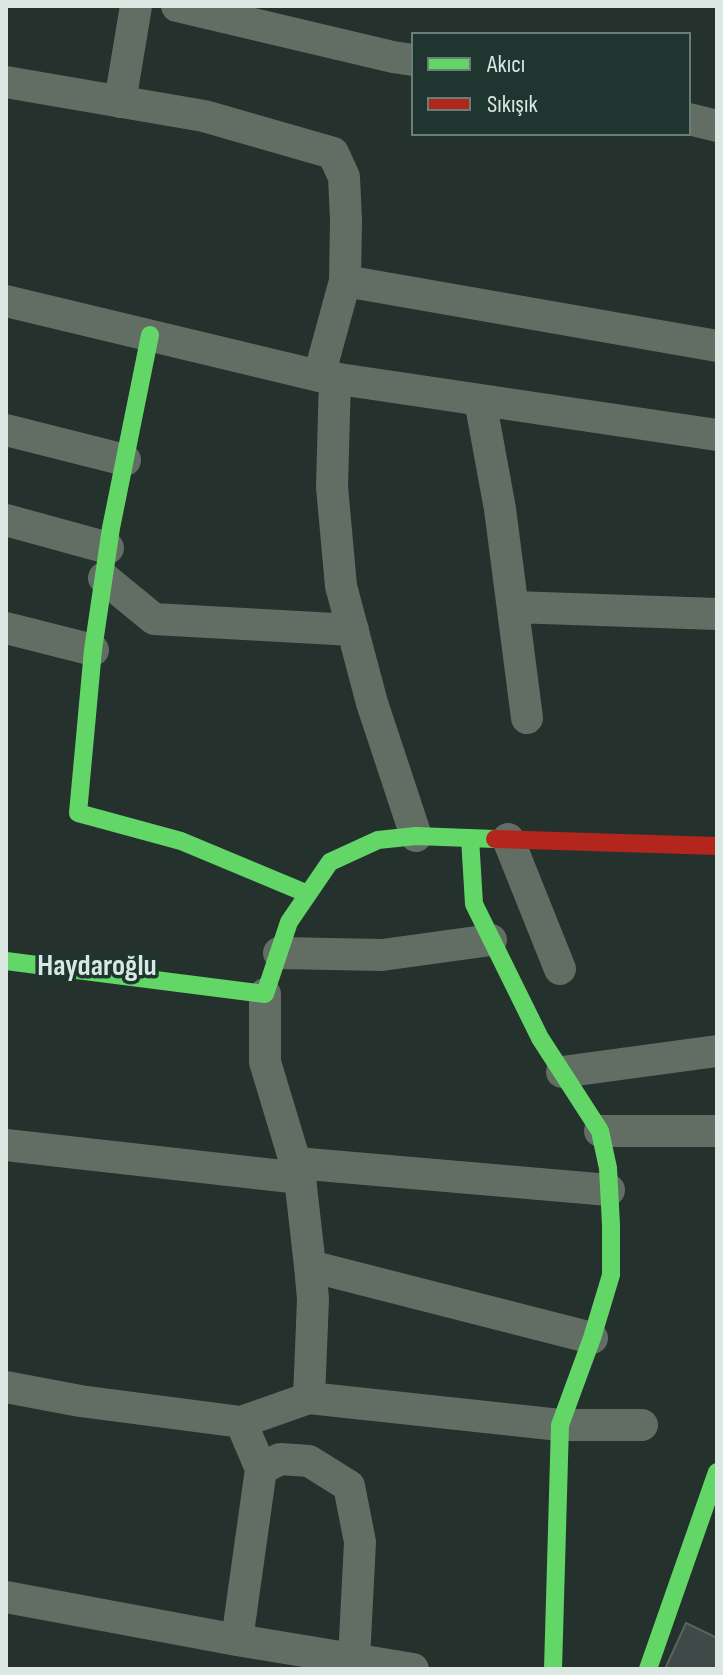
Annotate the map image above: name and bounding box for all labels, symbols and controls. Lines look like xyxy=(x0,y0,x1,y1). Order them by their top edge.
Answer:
legend xyxy=(411,32,691,136)
text: Akıcı xyxy=(487,50,525,79)
text: Sıkışık xyxy=(487,90,538,119)
district label: Haydaroğlu xyxy=(37,949,157,985)

